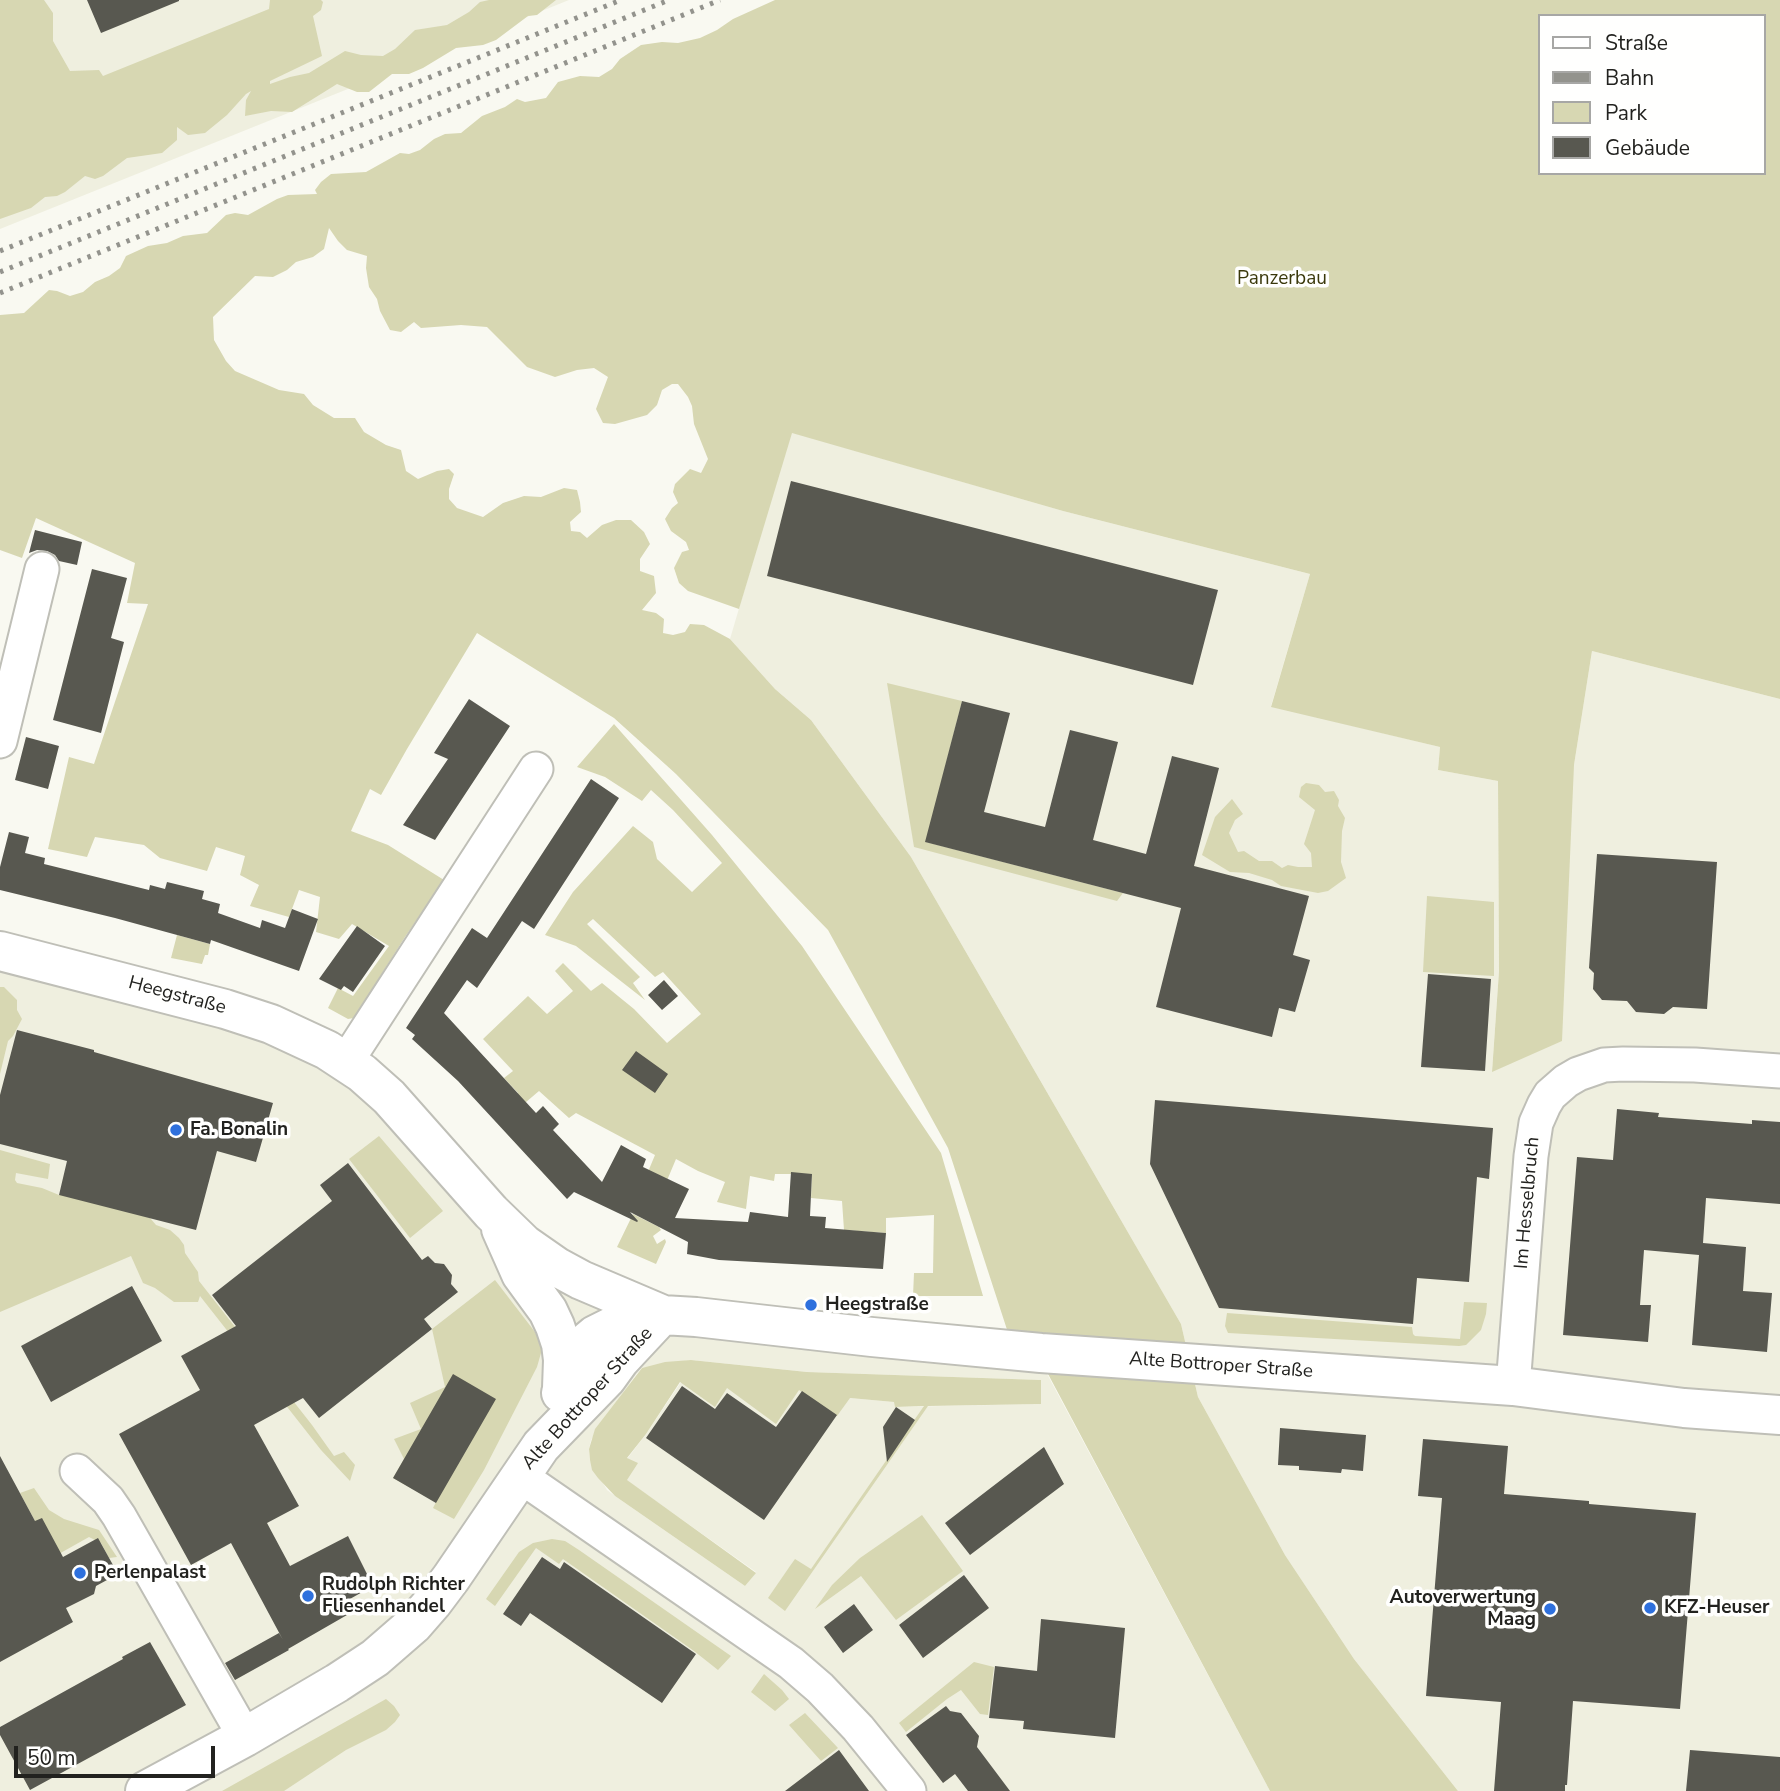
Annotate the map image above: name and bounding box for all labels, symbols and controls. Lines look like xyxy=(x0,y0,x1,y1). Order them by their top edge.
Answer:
legend xyxy=(1538,14,1766,175)
text: Straße xyxy=(1605,29,1668,57)
text: Bahn xyxy=(1605,64,1654,92)
text: Park xyxy=(1605,99,1647,127)
text: Gebäude xyxy=(1605,134,1690,162)
park label: Panzerbau xyxy=(1237,268,1327,290)
street label: Heegstraße xyxy=(126,972,228,1020)
place label: Fa. Bonalin xyxy=(190,1119,288,1141)
marker: Fa. Bonalin xyxy=(168,1122,184,1138)
street label: Im Hesselbruch xyxy=(1511,1136,1545,1270)
place label: Heegstraße xyxy=(825,1294,929,1316)
marker: Heegstraße xyxy=(803,1297,819,1313)
street label: Alte Bottroper Straße xyxy=(518,1323,658,1475)
street label: Alte Bottroper Straße xyxy=(1128,1348,1314,1384)
place label: Perlenpalast xyxy=(94,1562,206,1584)
marker: Perlenpalast xyxy=(72,1565,88,1581)
place label: Rudolph Richter Fliesenhandel xyxy=(322,1574,465,1618)
place label: Autoverwertung Maag xyxy=(1390,1587,1536,1631)
marker: Rudolph Richter Fliesenhandel xyxy=(300,1588,316,1604)
place label: KFZ-Heuser xyxy=(1664,1597,1769,1619)
marker: KFZ-Heuser xyxy=(1642,1600,1658,1616)
marker: Autoverwertung Maag xyxy=(1542,1601,1558,1617)
scale bar xyxy=(18,1732,219,1776)
text: 50 m xyxy=(27,1744,76,1772)

